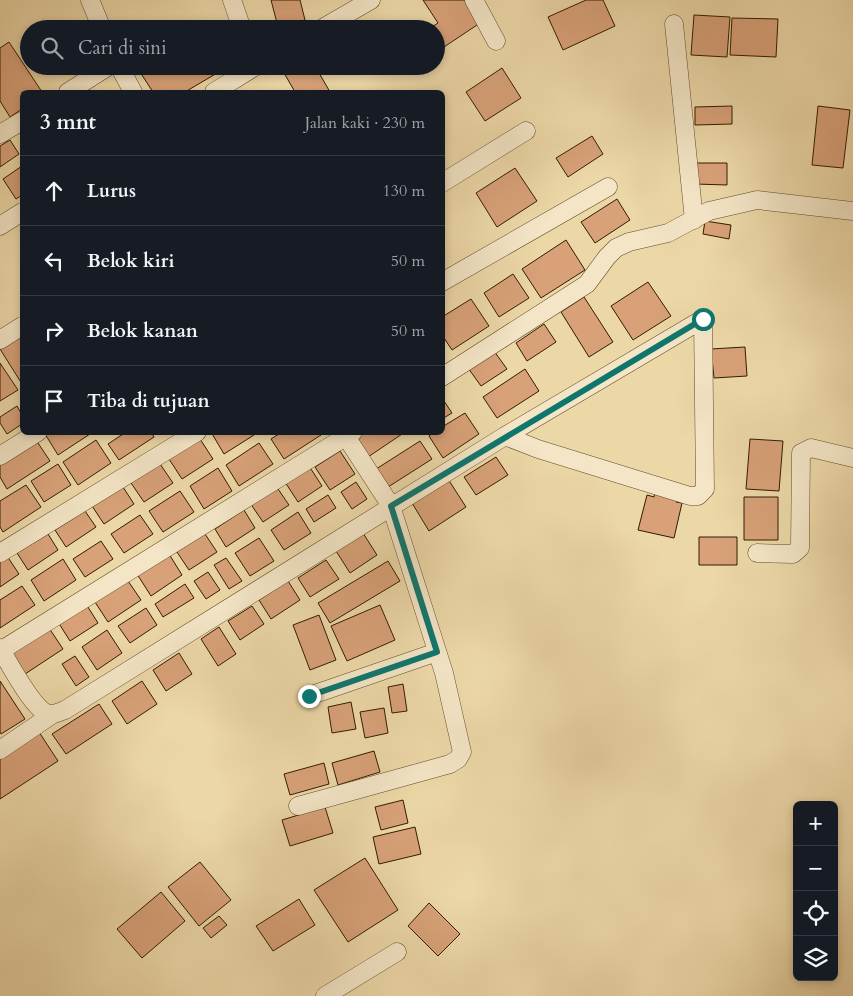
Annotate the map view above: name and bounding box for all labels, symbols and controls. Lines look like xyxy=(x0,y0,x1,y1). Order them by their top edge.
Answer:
search box xyxy=(20,20,445,75)
icon: search xyxy=(38,34,66,62)
text: Cari di sini xyxy=(78,35,167,61)
text: 3 mnt xyxy=(40,108,96,137)
text: Jalan kaki · 230 m xyxy=(305,112,425,134)
icon: ahead xyxy=(40,177,68,205)
text: Lurus xyxy=(87,178,136,204)
text: 130 m xyxy=(383,180,425,202)
icon: left xyxy=(40,247,68,275)
text: Belok kiri xyxy=(87,248,174,274)
text: 50 m xyxy=(391,250,425,272)
route start xyxy=(692,308,715,331)
icon: right xyxy=(40,317,68,345)
text: Belok kanan xyxy=(87,318,198,344)
text: 50 m xyxy=(391,320,425,342)
icon: arrive xyxy=(40,387,68,415)
text: Tiba di tujuan xyxy=(87,388,210,414)
route end xyxy=(298,685,321,708)
map controls xyxy=(793,801,838,981)
button: + xyxy=(793,801,838,846)
button: − xyxy=(793,846,838,891)
button: locate xyxy=(793,891,838,936)
button: layers xyxy=(793,936,838,981)

